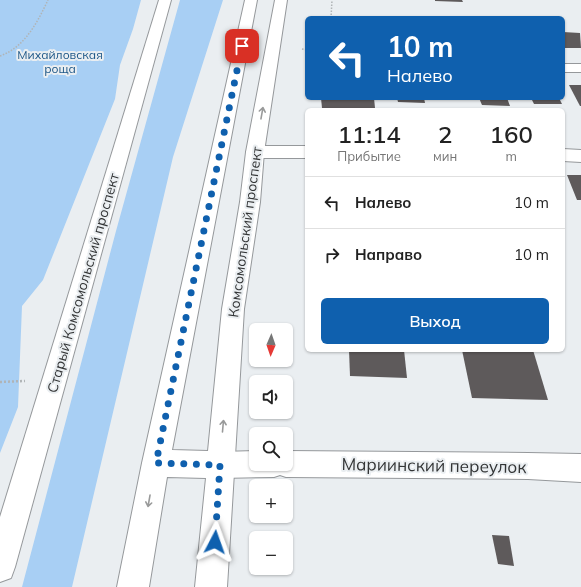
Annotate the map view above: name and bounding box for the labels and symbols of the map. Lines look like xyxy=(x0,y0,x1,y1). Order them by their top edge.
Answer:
pin xyxy=(225,29,259,63)
park label: Михайловская роща xyxy=(17,47,103,76)
one-way arrow xyxy=(258,107,266,120)
street label: Комсомольский проспект xyxy=(224,145,266,319)
street label: Старый Комсомольский проспект xyxy=(43,171,123,395)
north arrow xyxy=(249,323,293,367)
one-way arrow xyxy=(220,420,227,433)
street label: Мариинский переулок xyxy=(341,453,528,478)
one-way arrow xyxy=(145,494,153,507)
position arrow xyxy=(194,521,236,563)

